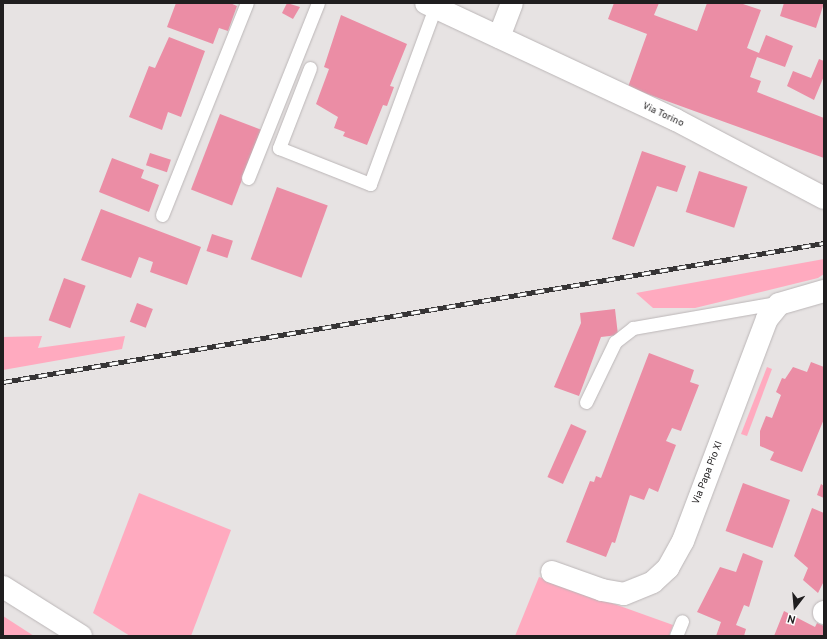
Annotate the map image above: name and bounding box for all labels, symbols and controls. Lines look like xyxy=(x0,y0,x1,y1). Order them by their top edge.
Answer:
street label: Via Torino xyxy=(640,100,686,130)
street label: Via Papa Pio XI xyxy=(690,440,726,506)
north arrow xyxy=(775,587,815,627)
text: N xyxy=(786,611,797,626)

